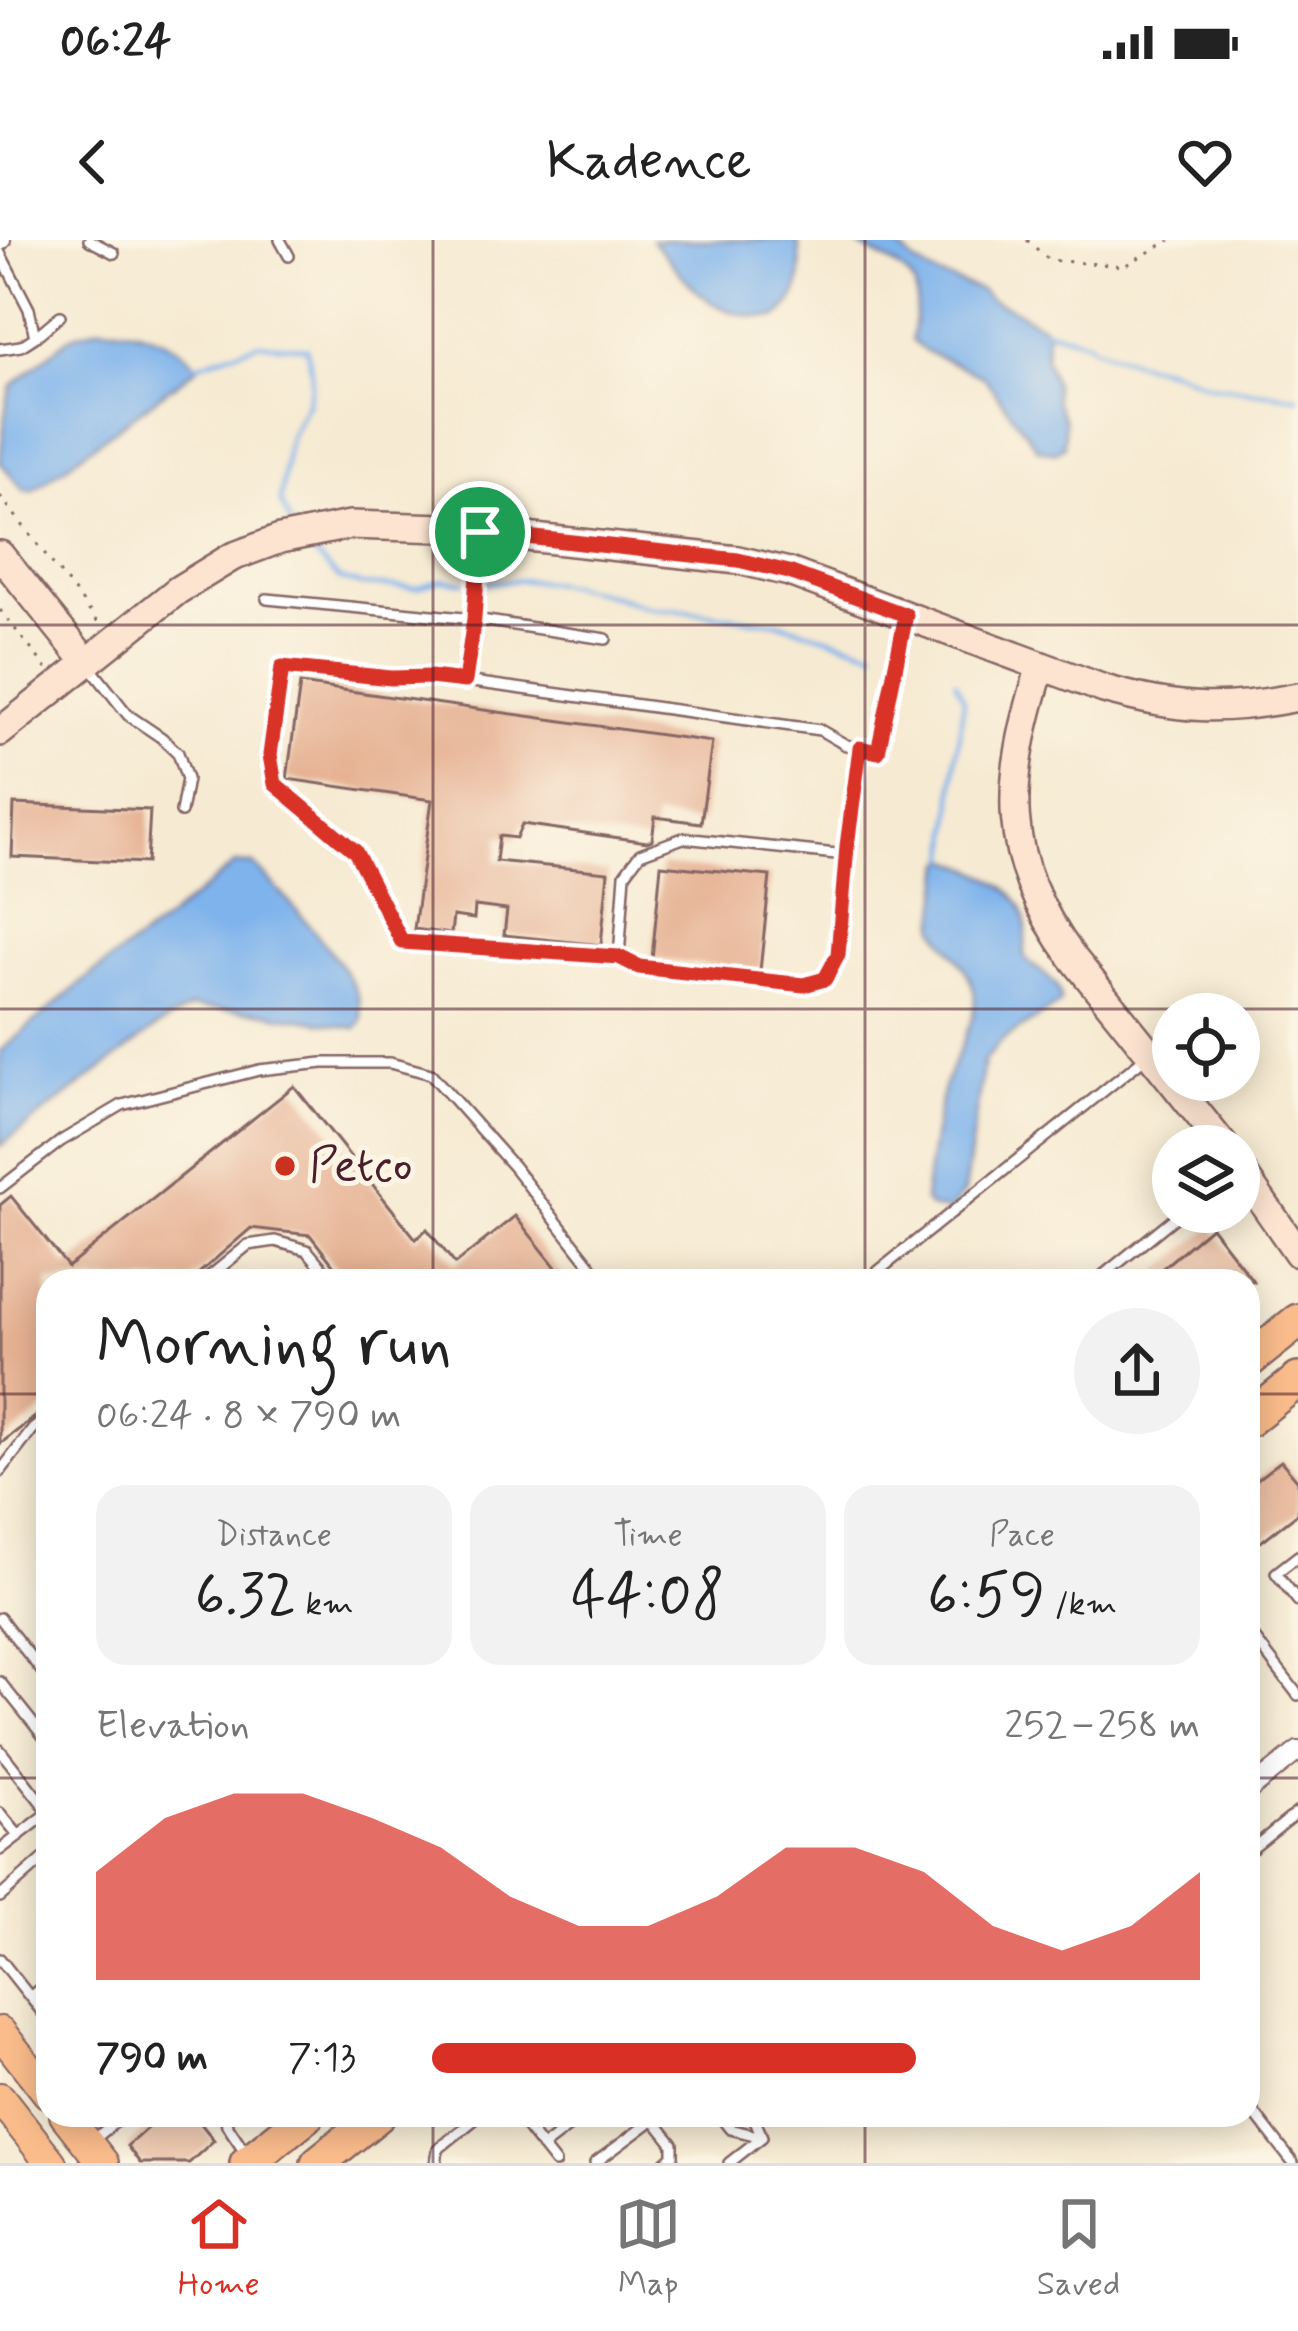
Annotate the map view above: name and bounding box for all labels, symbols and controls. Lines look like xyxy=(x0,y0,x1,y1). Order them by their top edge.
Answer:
text: 06:24 xyxy=(60,13,171,72)
text: Kadence xyxy=(546,127,752,198)
icon: back xyxy=(60,129,126,195)
icon: heart xyxy=(1172,129,1238,195)
pin xyxy=(429,481,531,583)
icon: arrive xyxy=(447,499,513,565)
map controls xyxy=(1152,993,1260,1233)
button: locate xyxy=(1152,993,1260,1101)
button: layers xyxy=(1152,1125,1260,1233)
place label: Petco xyxy=(309,1135,413,1198)
marker: Petco xyxy=(272,1153,298,1179)
text: Morning run xyxy=(96,1303,452,1389)
button: share xyxy=(1074,1308,1200,1434)
text: 06:24 · 8 × 790 m xyxy=(96,1391,401,1442)
text: Distance xyxy=(216,1514,332,1558)
text: Time xyxy=(613,1514,683,1558)
text: Pace xyxy=(989,1514,1055,1558)
text: 6.32 xyxy=(194,1558,296,1637)
text: 44:08 xyxy=(571,1558,725,1637)
text: 6:59 xyxy=(927,1558,1046,1637)
text: km xyxy=(296,1583,354,1627)
text: /km xyxy=(1046,1583,1117,1627)
text: Elevation xyxy=(96,1701,250,1752)
text: 252–258 m xyxy=(1004,1701,1200,1752)
text: 790 m xyxy=(96,2033,208,2084)
text: 7:13 xyxy=(288,2033,356,2084)
tab: Home xyxy=(178,2191,260,2307)
tab: Map xyxy=(615,2191,681,2307)
tab: Saved xyxy=(1037,2191,1120,2307)

